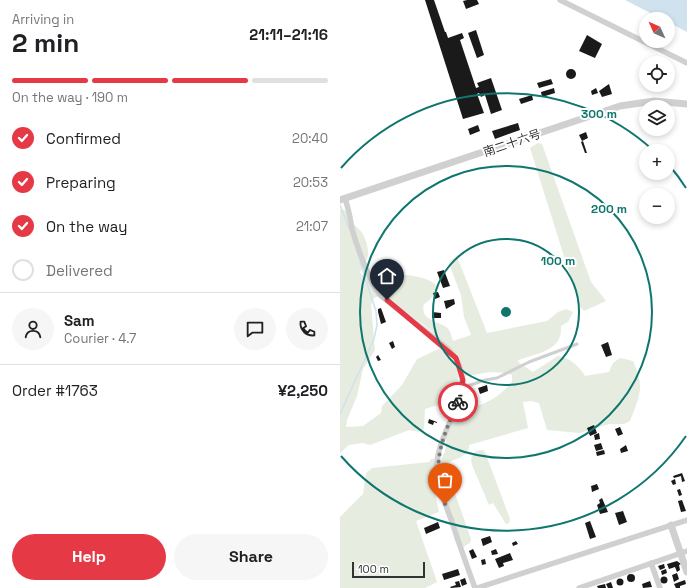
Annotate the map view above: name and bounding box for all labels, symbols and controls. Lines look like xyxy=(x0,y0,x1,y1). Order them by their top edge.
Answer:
text: Arriving in xyxy=(12,11,74,28)
north arrow xyxy=(639,12,675,48)
map controls xyxy=(639,12,675,224)
text: 21:11–21:16 xyxy=(249,25,328,44)
text: 2 min xyxy=(12,26,79,60)
button: locate xyxy=(639,56,675,92)
text: On the way · 190 m xyxy=(12,89,128,106)
button: layers xyxy=(639,100,675,136)
text: 300 m xyxy=(581,106,617,122)
street label: 南二十六号 xyxy=(481,126,543,160)
icon: check xyxy=(12,127,34,149)
text: Confirmed xyxy=(46,129,121,148)
text: 20:40 xyxy=(292,130,328,147)
button: + xyxy=(639,144,675,180)
icon: check xyxy=(12,171,34,193)
text: Preparing xyxy=(46,173,116,192)
text: 20:53 xyxy=(293,174,328,191)
button: − xyxy=(639,188,675,224)
text: 200 m xyxy=(591,201,627,217)
icon: check xyxy=(12,215,34,237)
text: On the way xyxy=(46,217,127,236)
text: 21:07 xyxy=(296,218,328,235)
text: 100 m xyxy=(541,253,575,269)
pin xyxy=(370,259,404,300)
text: Delivered xyxy=(46,261,113,280)
icon: home xyxy=(376,265,398,287)
centre of rings xyxy=(499,305,513,319)
button: person xyxy=(12,308,54,350)
button: chat xyxy=(234,308,276,350)
button: phone xyxy=(286,308,328,350)
text: Sam xyxy=(64,311,95,330)
text: Courier · 4.7 xyxy=(64,330,136,347)
text: Order #1763 xyxy=(12,381,98,400)
text: ¥2,250 xyxy=(278,381,328,400)
courier xyxy=(438,382,478,422)
icon: bike xyxy=(447,391,469,413)
pin xyxy=(428,463,462,504)
icon: bag xyxy=(434,469,456,491)
button: Help xyxy=(12,534,166,580)
button: Share xyxy=(174,534,328,580)
scale bar xyxy=(352,560,425,579)
text: 100 m xyxy=(358,562,389,576)

